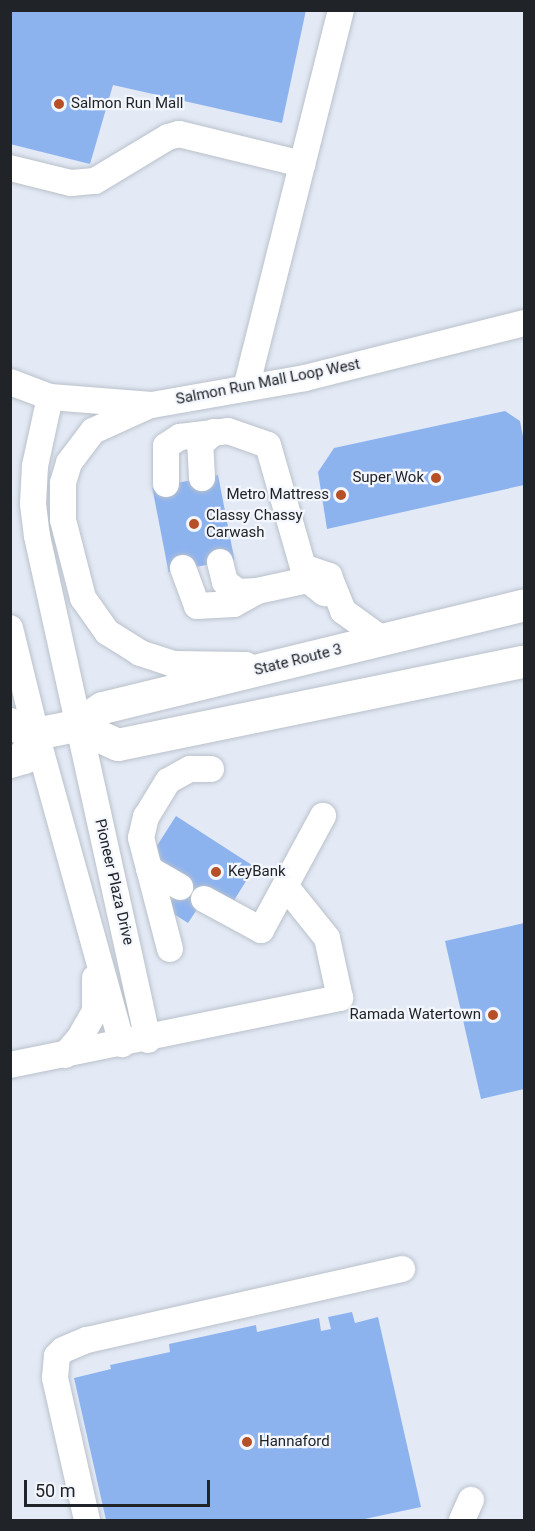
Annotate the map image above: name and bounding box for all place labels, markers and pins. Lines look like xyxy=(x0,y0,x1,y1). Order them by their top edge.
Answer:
place label: Salmon Run Mall xyxy=(71,95,183,113)
marker: Salmon Run Mall xyxy=(52,97,66,111)
place label: Super Wok xyxy=(352,469,424,487)
marker: Super Wok xyxy=(429,471,443,485)
place label: Metro Mattress xyxy=(226,486,329,504)
marker: Metro Mattress xyxy=(334,488,348,502)
place label: Classy Chassy Carwash xyxy=(206,506,303,541)
marker: Classy Chassy Carwash xyxy=(187,517,201,531)
place label: KeyBank xyxy=(228,863,286,881)
marker: KeyBank xyxy=(209,865,223,879)
place label: Ramada Watertown xyxy=(350,1006,481,1024)
marker: Ramada Watertown xyxy=(486,1008,500,1022)
place label: Hannaford xyxy=(259,1433,330,1451)
marker: Hannaford xyxy=(240,1435,254,1449)

